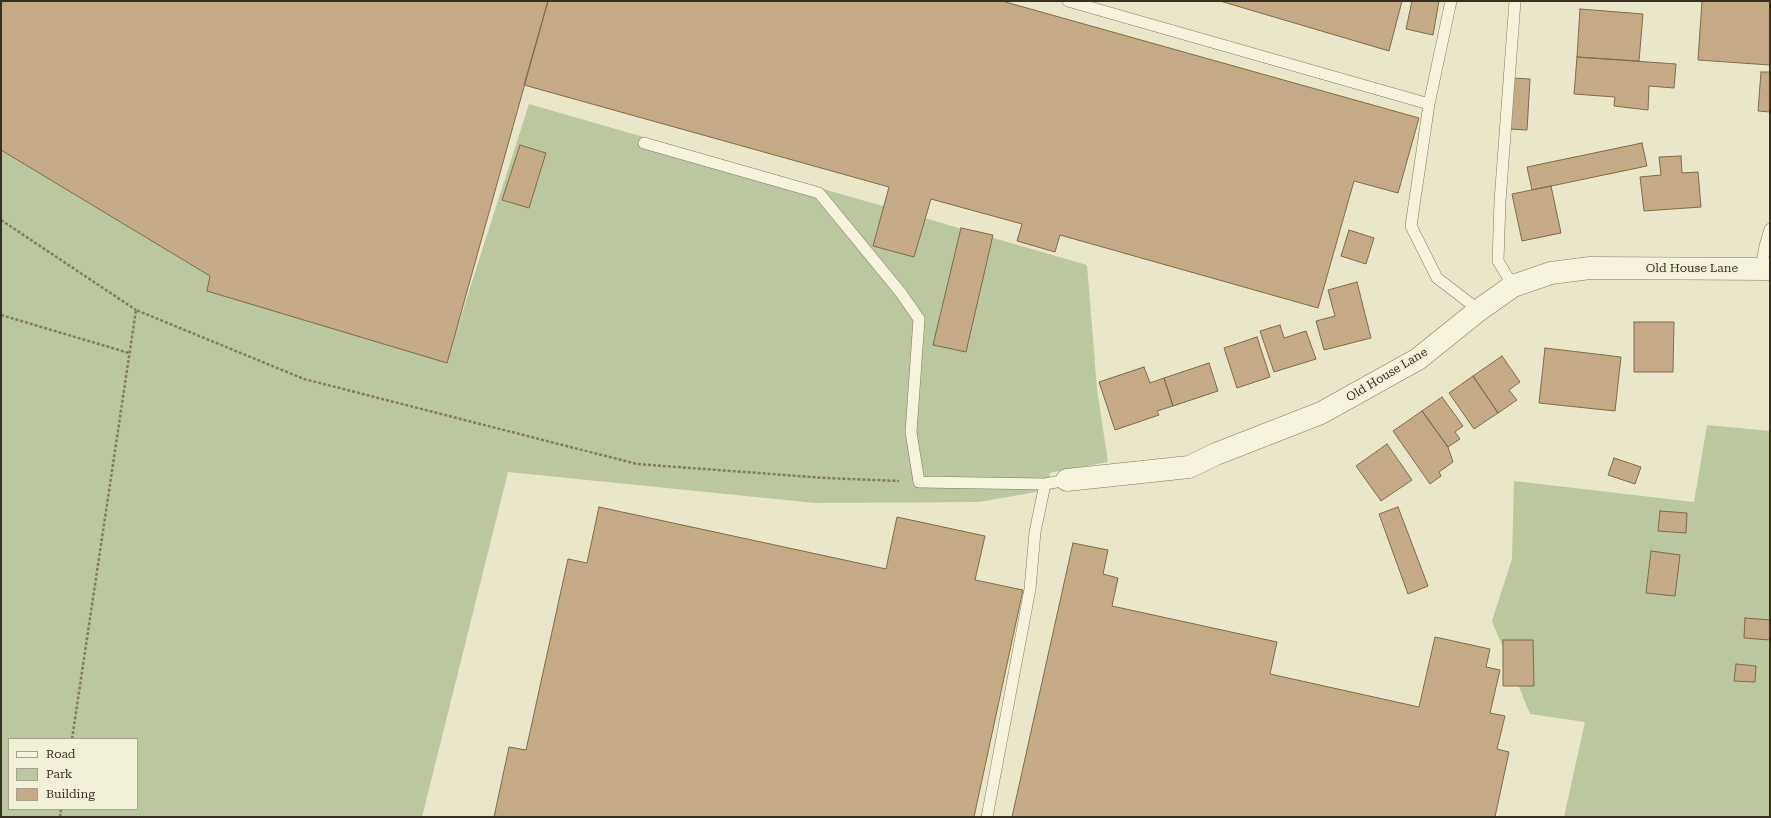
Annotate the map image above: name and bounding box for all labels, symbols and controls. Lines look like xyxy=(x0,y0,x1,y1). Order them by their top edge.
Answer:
street label: Old House Lane xyxy=(1646,261,1738,275)
street label: Old House Lane xyxy=(1344,345,1430,405)
legend xyxy=(8,738,138,810)
text: Road xyxy=(46,747,75,761)
text: Park xyxy=(46,767,72,781)
text: Building xyxy=(46,787,95,801)

